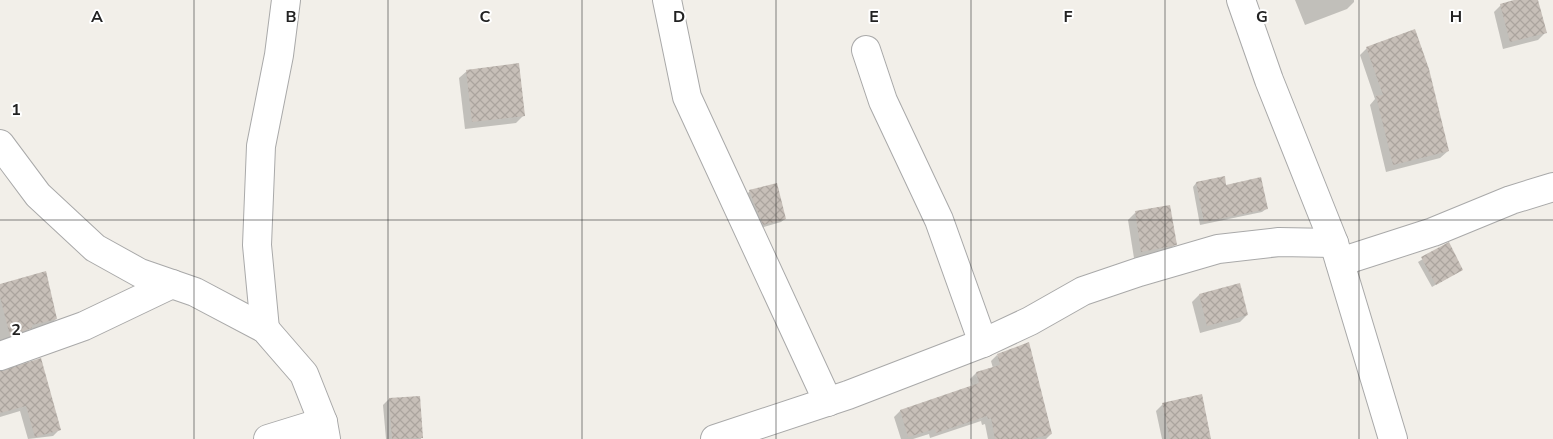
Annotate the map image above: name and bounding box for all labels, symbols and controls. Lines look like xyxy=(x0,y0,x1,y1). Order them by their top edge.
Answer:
text: A xyxy=(91,6,103,28)
text: B xyxy=(285,6,297,28)
text: C xyxy=(480,6,491,28)
text: D xyxy=(673,6,685,28)
text: E xyxy=(869,6,879,28)
text: F xyxy=(1064,6,1073,28)
text: G xyxy=(1256,6,1268,28)
text: H xyxy=(1450,6,1462,28)
text: 1 xyxy=(11,99,21,121)
text: 2 xyxy=(11,319,21,341)

